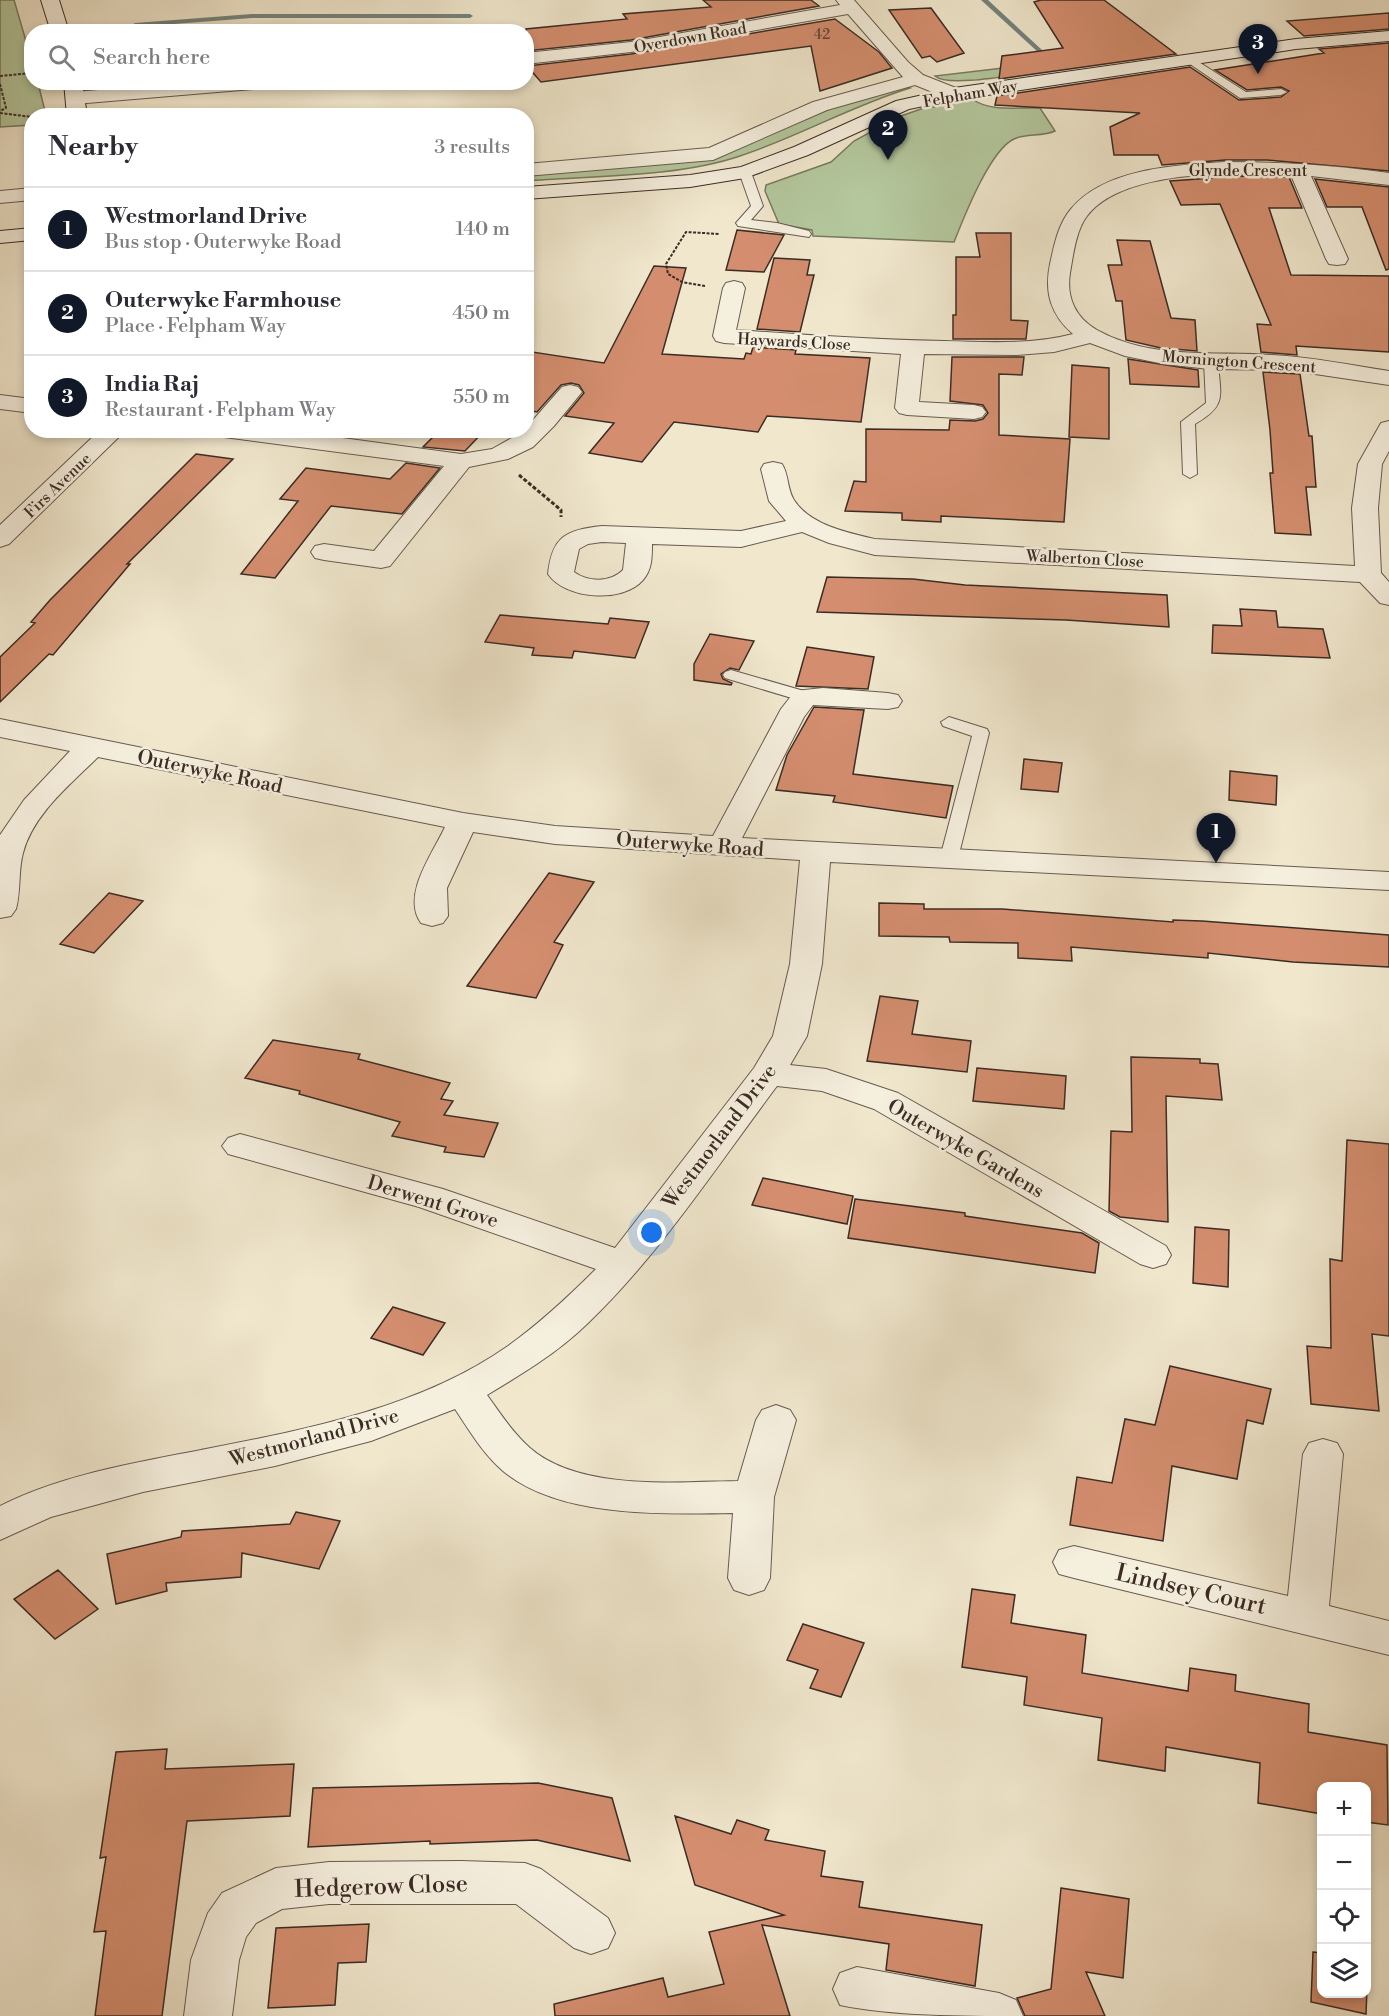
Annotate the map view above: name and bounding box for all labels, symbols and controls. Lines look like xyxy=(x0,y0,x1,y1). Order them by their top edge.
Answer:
street label: Overdown Road xyxy=(632,18,748,58)
search box xyxy=(24,24,534,90)
pin: 3 xyxy=(1238,25,1278,74)
house number: 42 xyxy=(814,26,830,44)
icon: search xyxy=(45,41,78,74)
text: Search here xyxy=(93,44,210,71)
street label: Felpham Way xyxy=(921,76,1019,112)
pin: 2 xyxy=(868,110,908,160)
text: Nearby xyxy=(48,131,138,163)
text: 3 results xyxy=(434,135,510,160)
street label: Glynde Crescent xyxy=(1189,161,1308,181)
text: Westmorland Drive xyxy=(105,203,307,230)
text: 1 xyxy=(63,217,72,242)
text: 140 m xyxy=(455,217,510,242)
text: Bus stop · Outerwyke Road xyxy=(105,230,341,255)
text: Outerwyke Farmhouse xyxy=(105,287,341,314)
text: 2 xyxy=(61,301,74,326)
text: 450 m xyxy=(452,301,510,326)
text: Place · Felpham Way xyxy=(105,314,286,339)
street label: Haywards Close xyxy=(737,329,851,355)
street label: Mornington Crescent xyxy=(1161,347,1317,377)
text: India Raj xyxy=(105,371,199,398)
text: 3 xyxy=(61,385,74,410)
text: 550 m xyxy=(453,385,510,410)
text: Restaurant · Felpham Way xyxy=(105,398,335,423)
street label: Firs Avenue xyxy=(20,449,95,523)
street label: Walberton Close xyxy=(1025,546,1144,572)
street label: Outerwyke Road xyxy=(135,745,285,800)
pin: 1 xyxy=(1196,814,1236,863)
street label: Outerwyke Road xyxy=(615,828,765,863)
street label: Westmorland Drive xyxy=(657,1060,783,1215)
street label: Outerwyke Gardens xyxy=(882,1094,1048,1204)
street label: Derwent Grove xyxy=(364,1171,501,1234)
your location xyxy=(637,1218,666,1247)
street label: Westmorland Drive xyxy=(226,1404,402,1473)
street label: Lindsey Court xyxy=(1112,1558,1270,1622)
map controls xyxy=(1317,1782,1371,1998)
button: + xyxy=(1317,1782,1371,1836)
button: − xyxy=(1317,1836,1371,1890)
street label: Hedgerow Close xyxy=(294,1869,468,1905)
button: locate xyxy=(1317,1890,1371,1944)
button: layers xyxy=(1317,1944,1371,1998)

